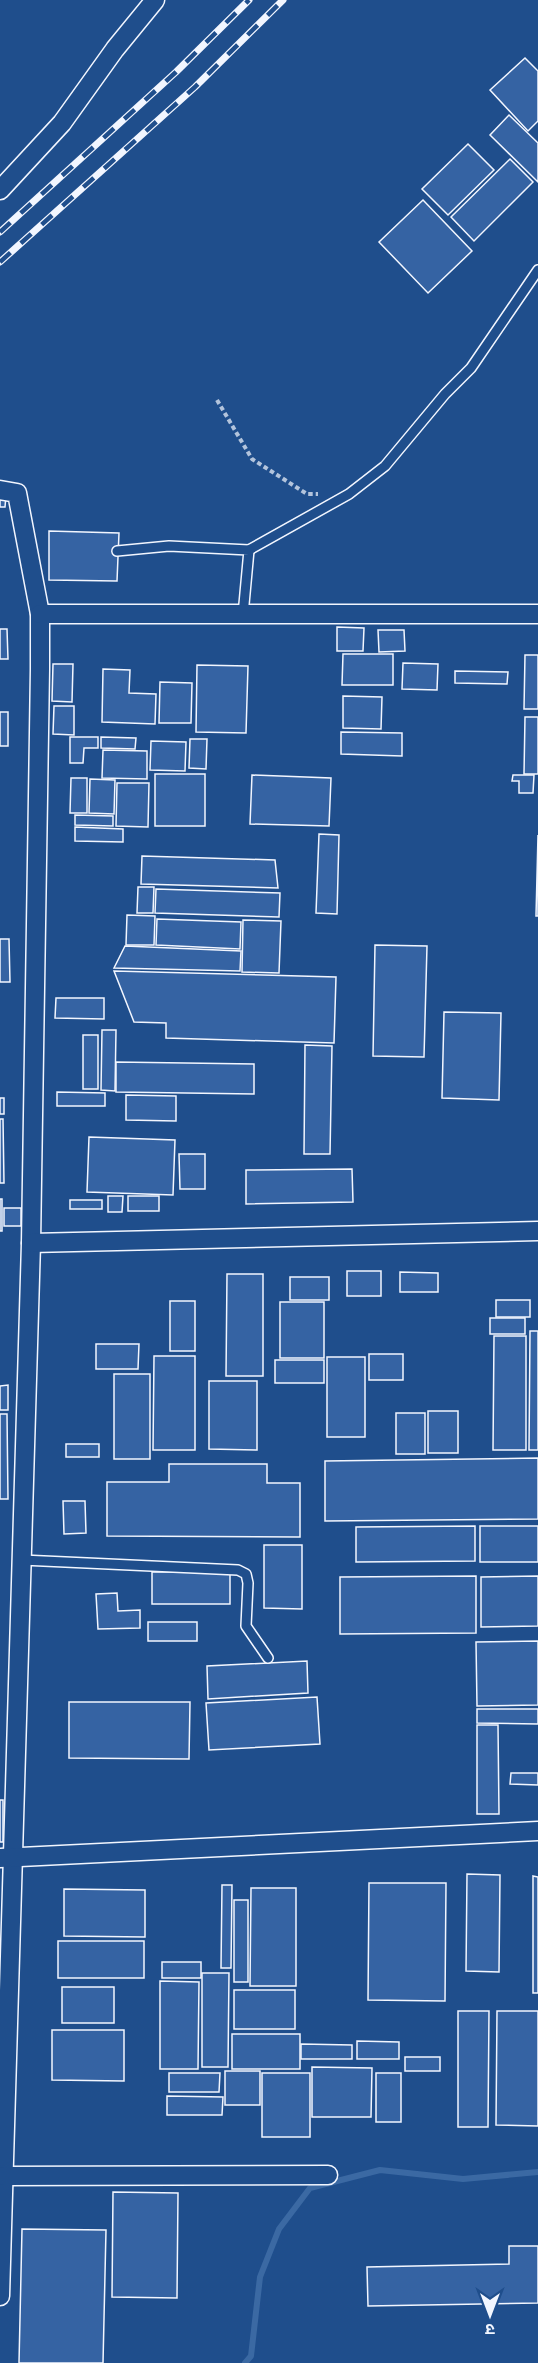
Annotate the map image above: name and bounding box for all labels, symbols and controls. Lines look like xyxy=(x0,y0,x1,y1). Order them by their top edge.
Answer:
north arrow xyxy=(460,2285,520,2345)
text: उ xyxy=(485,2320,495,2339)

